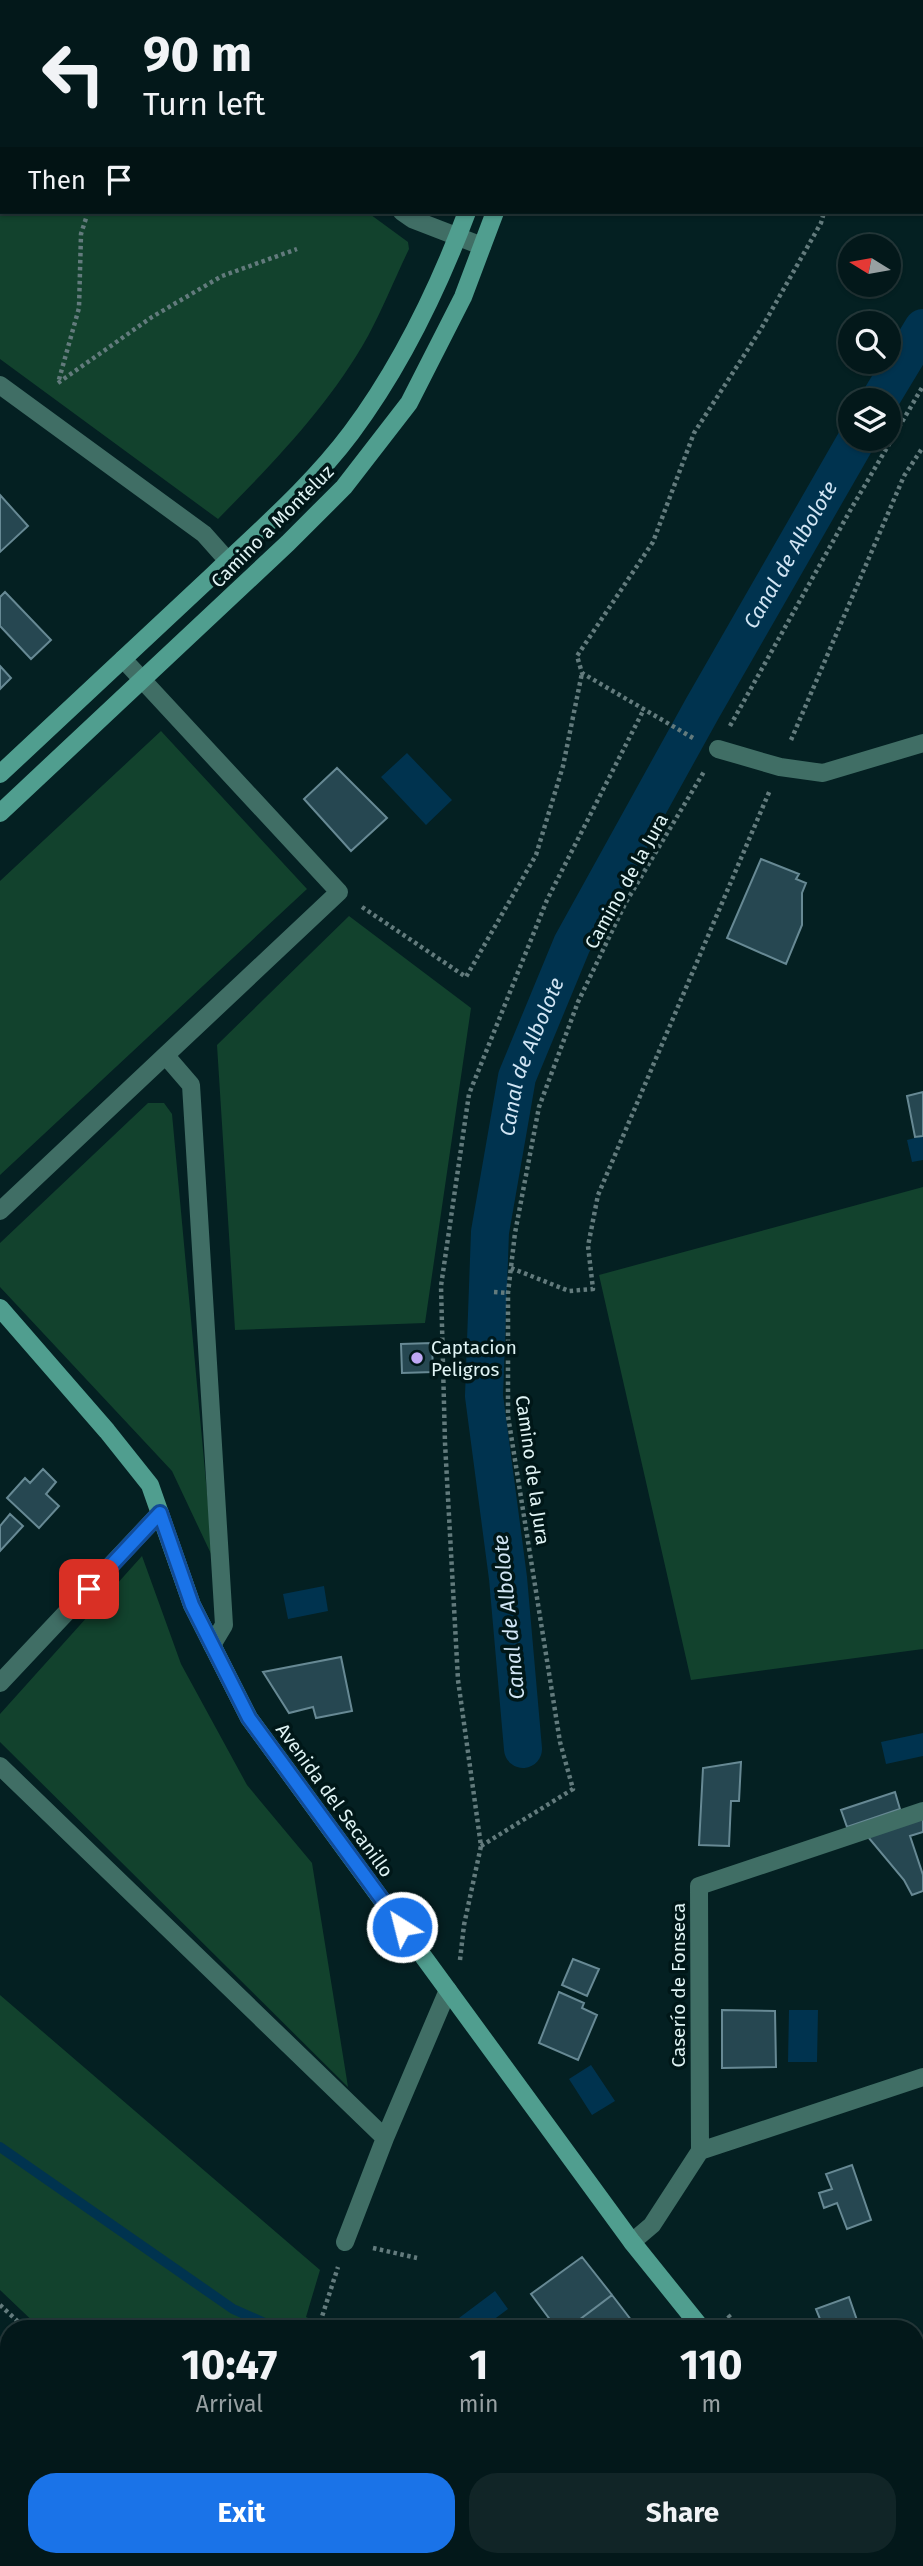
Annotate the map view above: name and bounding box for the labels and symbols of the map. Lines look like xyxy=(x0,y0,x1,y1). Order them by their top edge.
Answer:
north arrow xyxy=(838,234,901,298)
street label: Camino a Monteluz xyxy=(206,460,338,592)
water label: Canal de Albolote xyxy=(738,476,843,633)
street label: Camino de la Jura xyxy=(580,810,673,953)
water label: Canal de Albolote xyxy=(494,974,570,1138)
place label: Captacion Peligros xyxy=(431,1336,517,1381)
marker: Captacion Peligros xyxy=(409,1350,425,1366)
street label: Camino de la Jura xyxy=(511,1394,554,1547)
water label: Canal de Albolote xyxy=(487,1533,531,1701)
pin xyxy=(59,1559,119,1619)
street label: Avenida del Secanillo xyxy=(271,1719,398,1882)
position arrow xyxy=(365,1890,439,1964)
street label: Caserío de Fonseca xyxy=(667,1903,690,2067)

